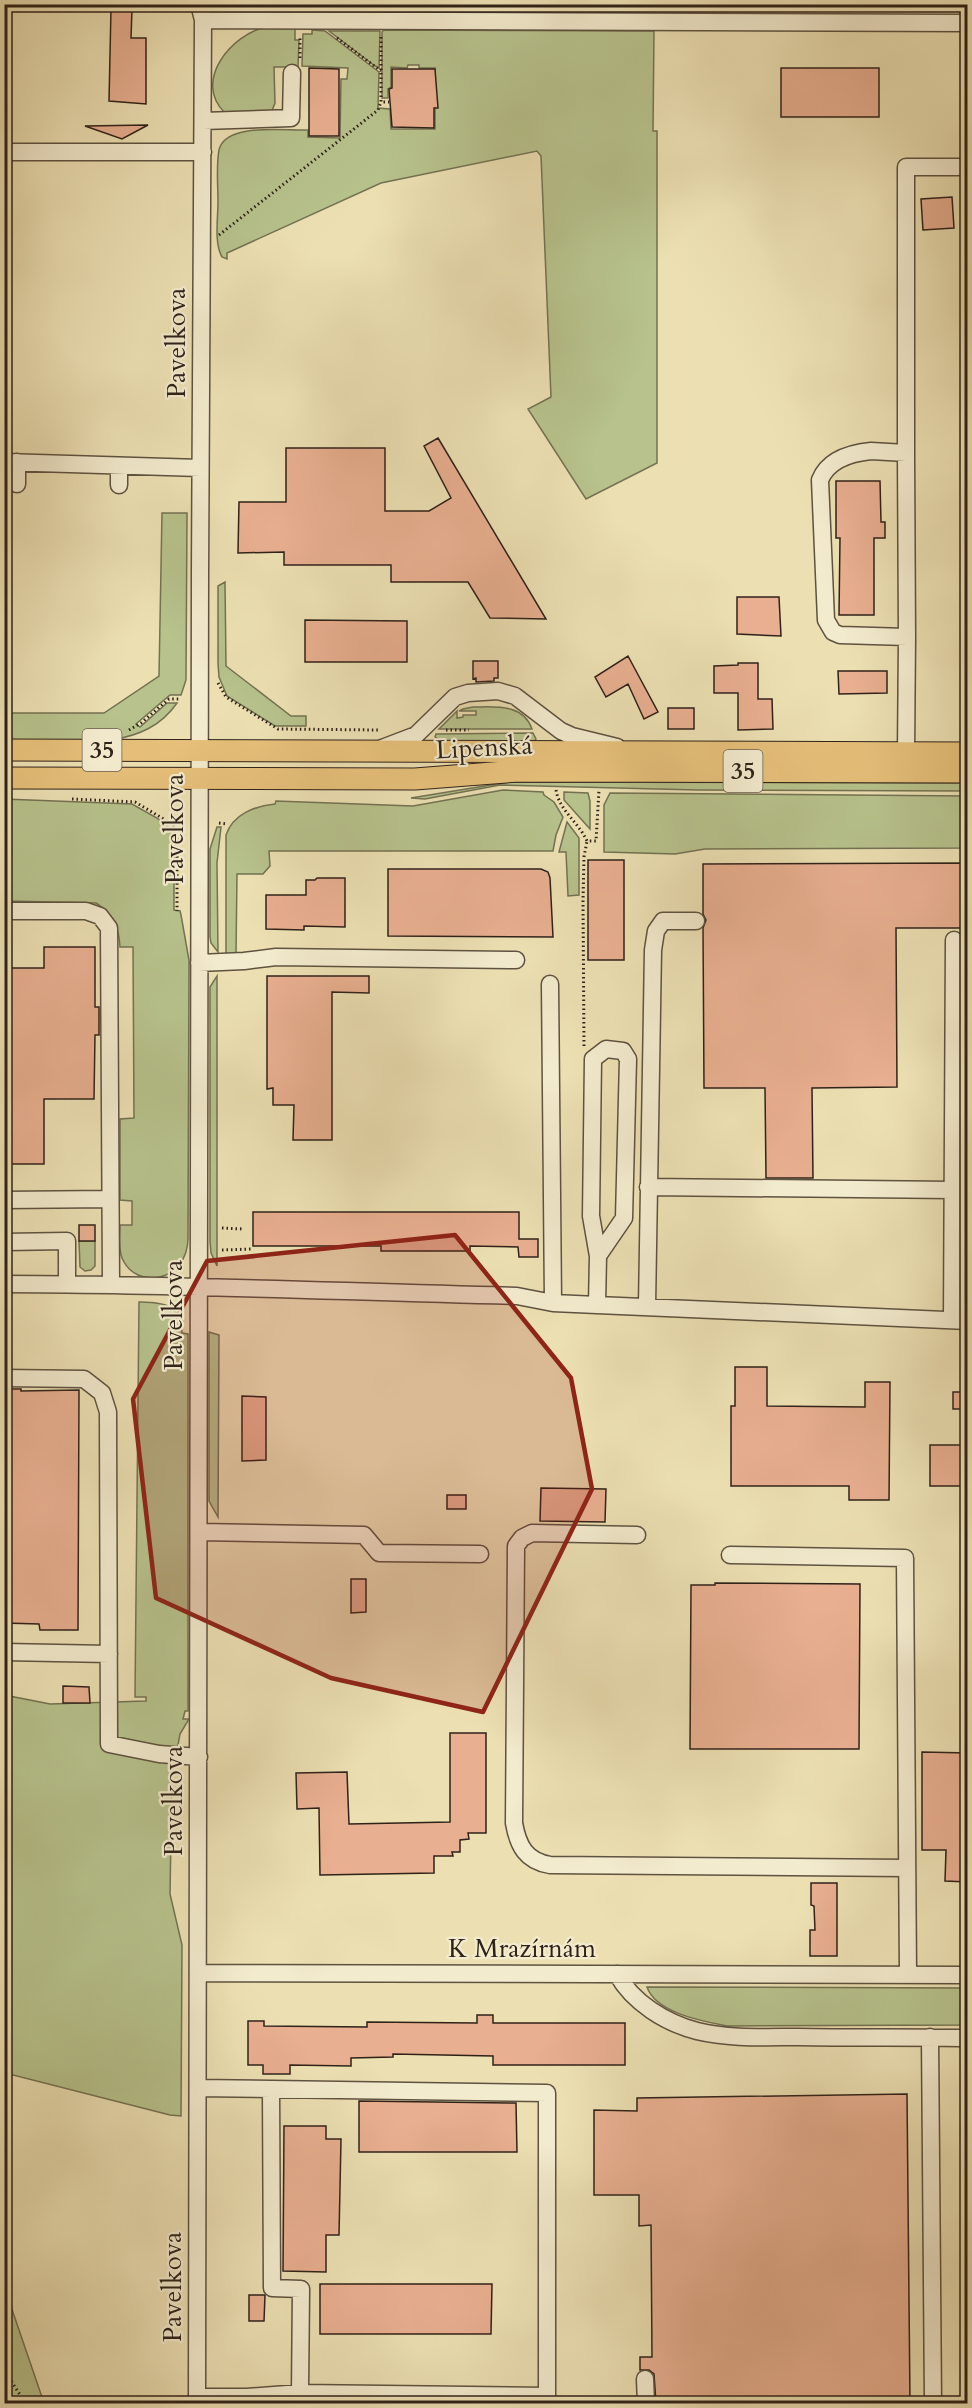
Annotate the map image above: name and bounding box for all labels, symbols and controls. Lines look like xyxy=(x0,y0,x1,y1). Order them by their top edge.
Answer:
street label: Pavelkova xyxy=(159,288,194,398)
street label: Lipenská xyxy=(435,727,534,768)
road number: 35 xyxy=(82,729,122,771)
road number: 35 xyxy=(724,750,762,792)
street label: Pavelkova xyxy=(157,774,192,884)
street label: Pavelkova xyxy=(156,1260,191,1370)
street label: Pavelkova xyxy=(156,1746,191,1856)
street label: K Mrazírnám xyxy=(448,1931,596,1966)
street label: Pavelkova xyxy=(155,2232,190,2342)

